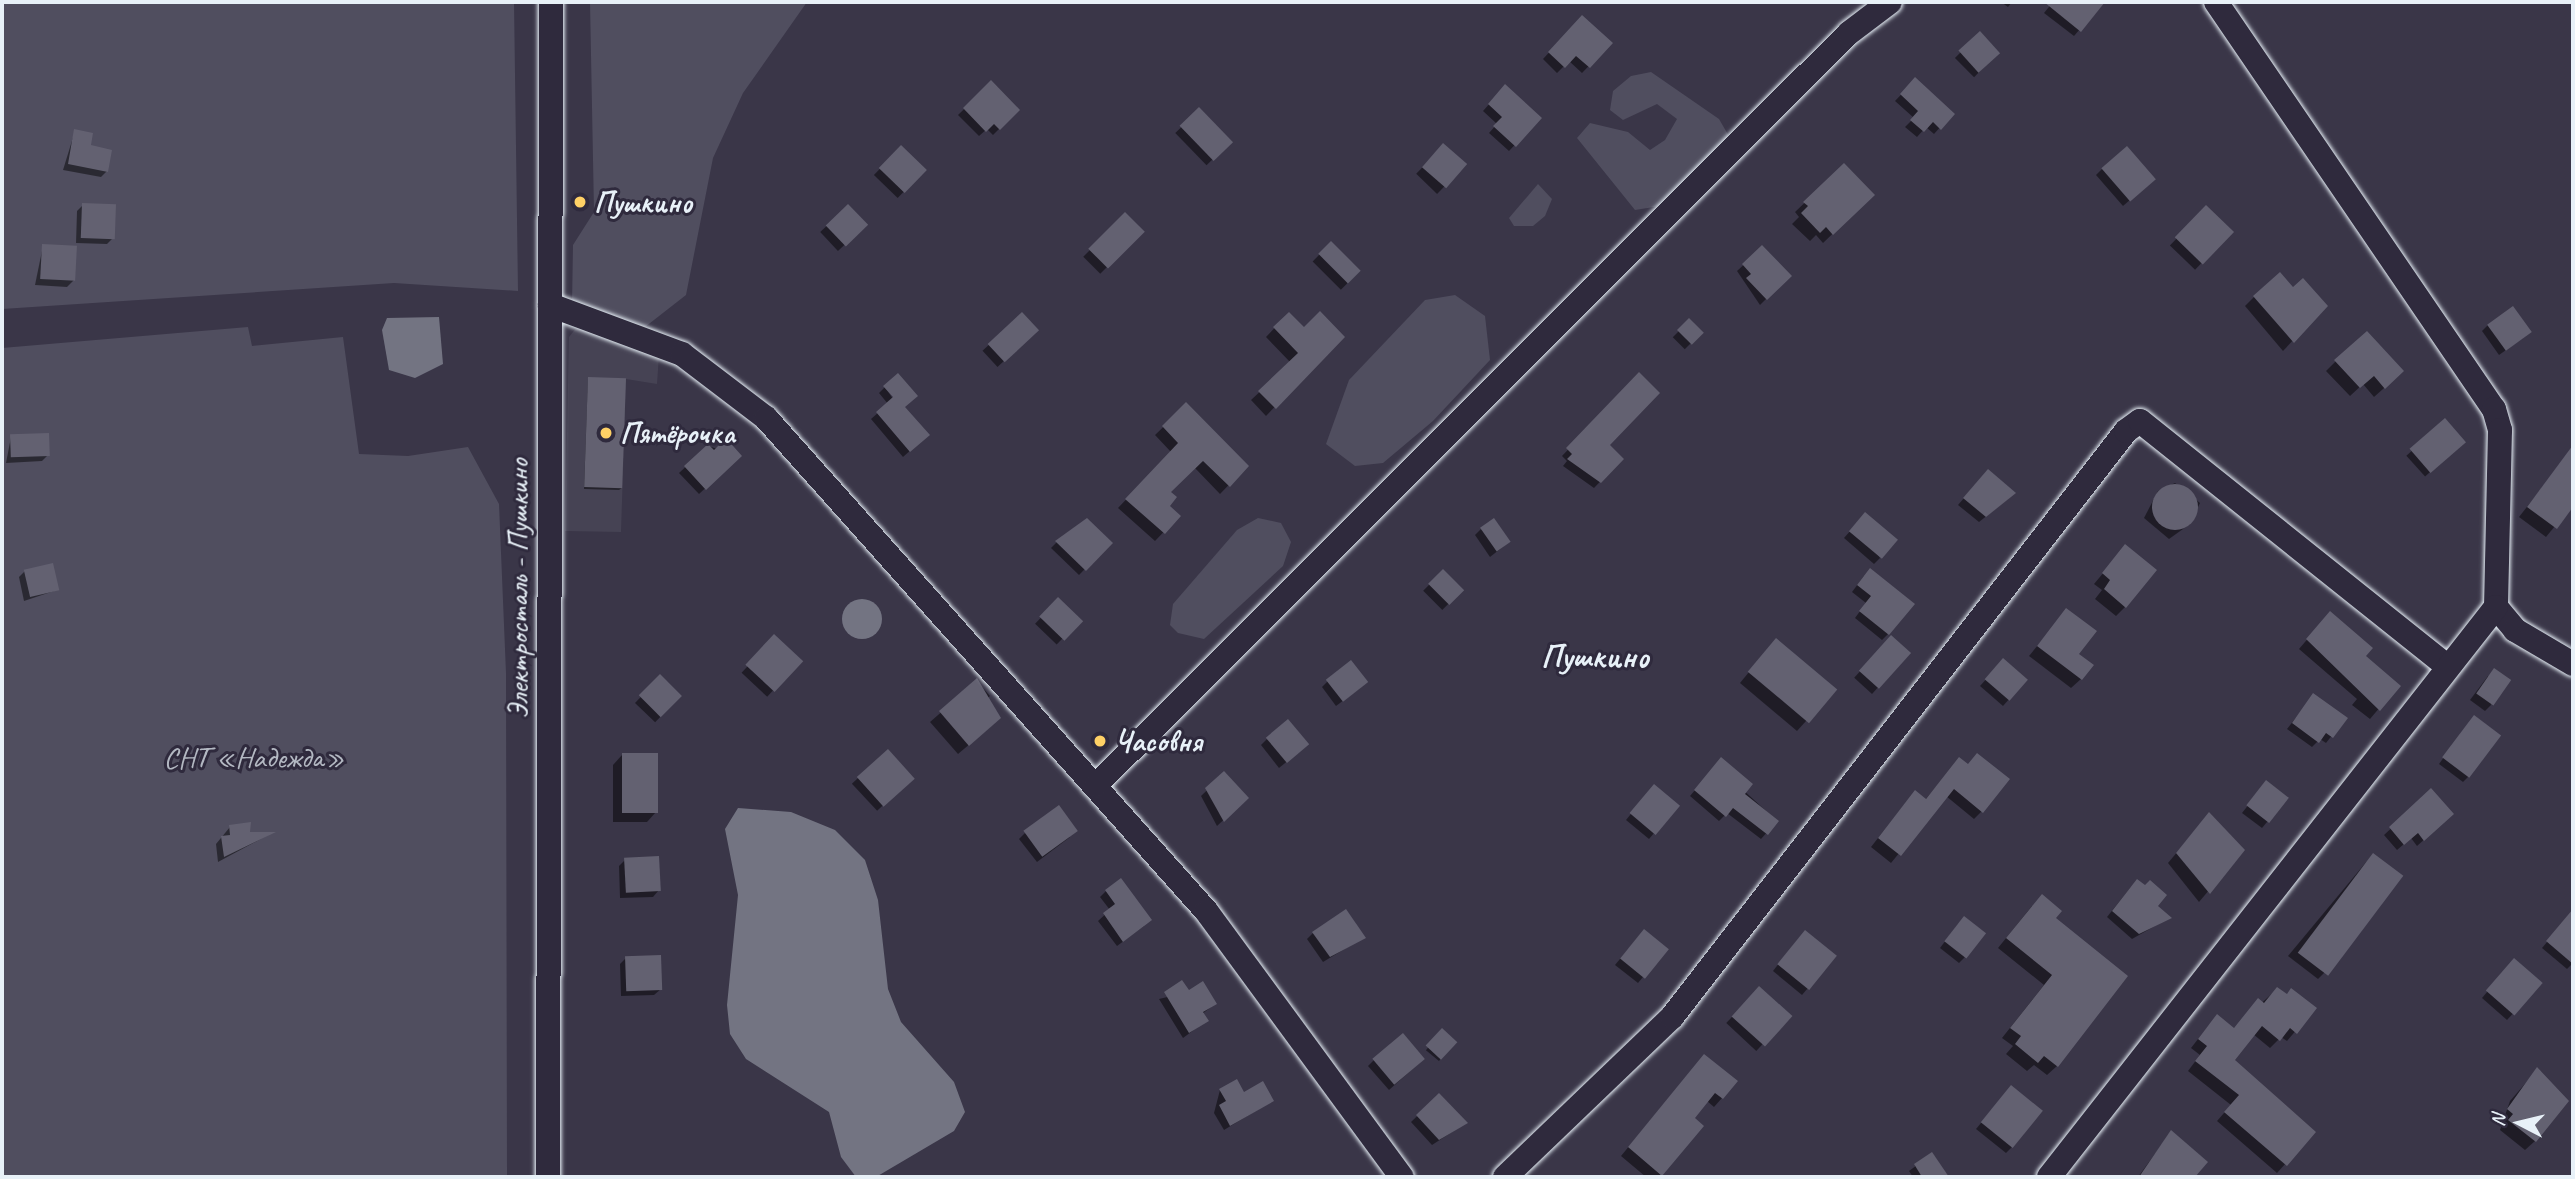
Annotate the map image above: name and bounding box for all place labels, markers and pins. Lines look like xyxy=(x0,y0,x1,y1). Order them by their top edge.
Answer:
place label: Пушкино xyxy=(594,184,692,220)
marker: Пушкино xyxy=(572,194,588,210)
place label: Пятёрочка xyxy=(620,415,735,451)
marker: Пятёрочка xyxy=(598,425,614,441)
place label: Часовня xyxy=(1114,723,1202,759)
marker: Часовня xyxy=(1092,733,1108,749)

